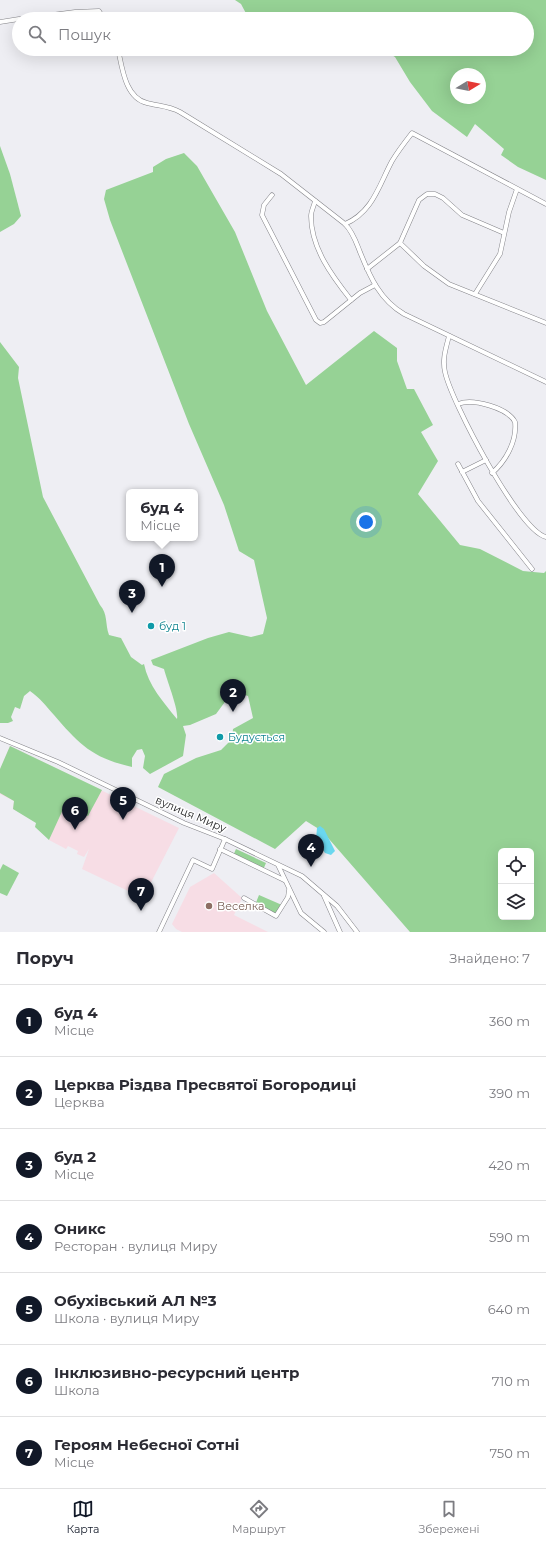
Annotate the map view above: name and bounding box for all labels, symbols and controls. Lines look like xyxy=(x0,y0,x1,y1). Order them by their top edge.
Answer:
search box xyxy=(12,12,534,56)
icon: search xyxy=(26,23,48,45)
text: Пошук xyxy=(58,25,111,44)
north arrow xyxy=(450,68,486,104)
popup xyxy=(126,489,198,541)
text: буд 4 xyxy=(140,498,184,517)
your location xyxy=(356,512,376,532)
text: Місце xyxy=(140,517,181,533)
pin: 1 xyxy=(149,554,175,587)
pin: 3 xyxy=(119,580,145,613)
place label: буд 1 xyxy=(159,619,186,633)
marker: буд 1 xyxy=(146,621,156,631)
pin: 2 xyxy=(220,679,246,712)
place label: Будується xyxy=(228,730,285,744)
marker: Будується xyxy=(215,732,225,742)
pin: 5 xyxy=(110,787,136,820)
street label: вулиця Миру xyxy=(153,793,229,836)
pin: 6 xyxy=(62,797,88,830)
pin: 4 xyxy=(298,834,324,867)
map controls xyxy=(498,848,534,920)
button: locate xyxy=(498,848,534,884)
pin: 7 xyxy=(128,878,154,911)
button: layers xyxy=(498,884,534,920)
place label: Веселка xyxy=(217,899,264,913)
marker: Веселка xyxy=(204,901,214,911)
text: Поруч xyxy=(16,948,74,968)
text: Знайдено: 7 xyxy=(449,950,530,966)
text: буд 4 xyxy=(54,1003,98,1022)
text: 1 xyxy=(26,1013,32,1029)
text: 360 m xyxy=(489,1013,530,1029)
text: Місце xyxy=(54,1022,94,1038)
text: Церква Різдва Пресвятої Богородиці xyxy=(54,1075,356,1094)
text: 2 xyxy=(25,1085,33,1101)
text: 390 m xyxy=(489,1085,530,1101)
text: Церква xyxy=(54,1094,105,1110)
text: буд 2 xyxy=(54,1147,96,1166)
text: 3 xyxy=(25,1157,33,1173)
text: 420 m xyxy=(488,1157,530,1173)
text: Місце xyxy=(54,1166,94,1182)
text: Оникс xyxy=(54,1219,106,1238)
text: 4 xyxy=(25,1229,33,1245)
text: 590 m xyxy=(489,1229,530,1245)
text: Ресторан · вулиця Миру xyxy=(54,1238,217,1254)
text: Обухівський АЛ №3 xyxy=(54,1291,217,1310)
text: 5 xyxy=(25,1301,33,1317)
text: 640 m xyxy=(488,1301,530,1317)
text: Школа · вулиця Миру xyxy=(54,1310,199,1326)
text: Інклюзивно-ресурсний центр xyxy=(54,1363,300,1382)
text: 6 xyxy=(25,1373,33,1389)
text: 710 m xyxy=(492,1373,530,1389)
text: Школа xyxy=(54,1382,100,1398)
text: Героям Небесної Сотні xyxy=(54,1435,239,1454)
text: 7 xyxy=(25,1445,33,1461)
text: 750 m xyxy=(489,1445,530,1461)
text: Місце xyxy=(54,1454,94,1470)
tab: Карта xyxy=(66,1498,99,1536)
tab: Маршрут xyxy=(232,1498,286,1536)
tab: Збережені xyxy=(418,1498,480,1536)

